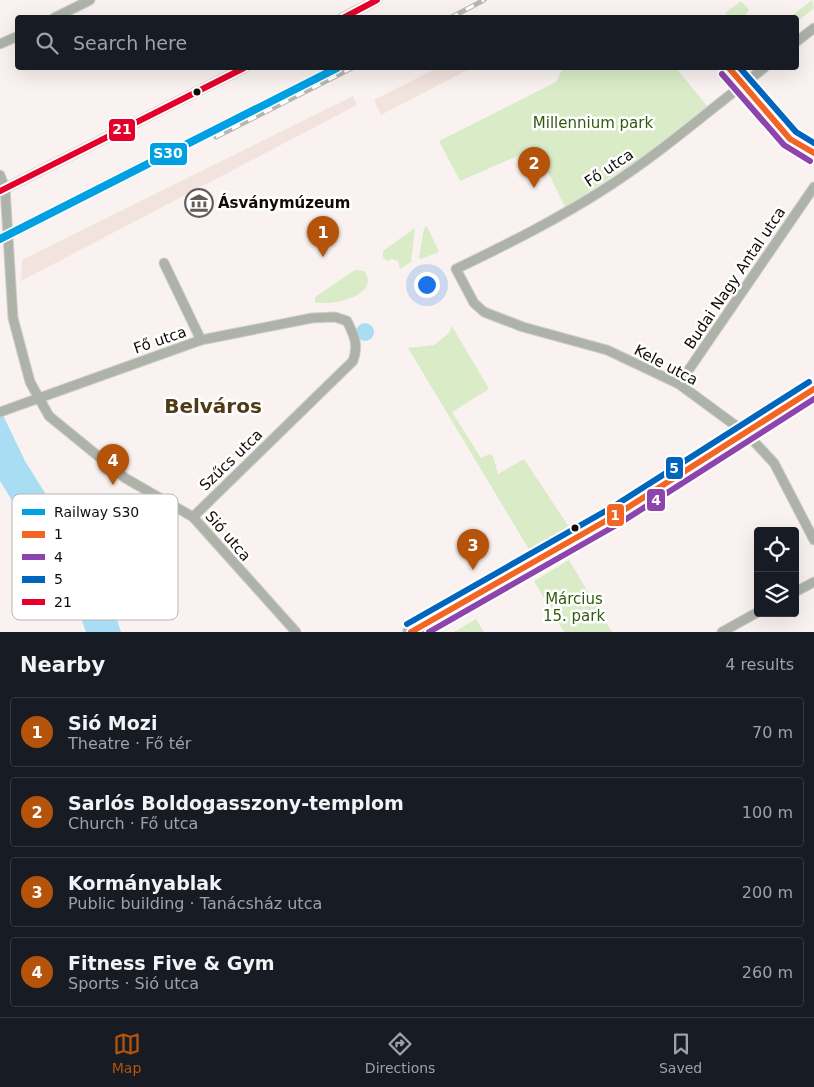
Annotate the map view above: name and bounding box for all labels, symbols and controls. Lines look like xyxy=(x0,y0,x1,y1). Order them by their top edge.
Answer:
search box xyxy=(15,15,799,70)
icon: search xyxy=(33,29,61,57)
text: Search here xyxy=(73,32,187,54)
unlabelled marker xyxy=(192,87,202,97)
park label: Millennium park xyxy=(533,114,653,132)
line badge: 21 xyxy=(108,118,136,142)
text: 21 xyxy=(112,121,132,137)
line badge: S30 xyxy=(149,142,188,166)
text: S30 xyxy=(153,145,183,161)
street label: Fő utca xyxy=(581,145,637,191)
pin: 2 xyxy=(518,147,550,188)
museum icon: Ásványmúzeum xyxy=(184,188,214,218)
place label: Ásványmúzeum xyxy=(218,193,350,212)
street label: Budai Nagy Antal utca xyxy=(681,203,789,353)
pin: 1 xyxy=(307,216,339,257)
your location xyxy=(414,272,440,298)
street label: Fő utca xyxy=(131,323,189,357)
street label: Kele utca xyxy=(631,341,701,389)
district label: Belváros xyxy=(164,394,262,418)
street label: Szűcs utca xyxy=(196,426,266,494)
pin: 4 xyxy=(97,444,129,485)
line badge: 5 xyxy=(665,456,684,480)
text: 5 xyxy=(669,460,679,476)
line badge: 4 xyxy=(646,488,666,512)
text: 4 xyxy=(651,492,661,508)
legend xyxy=(12,494,178,620)
line badge: 1 xyxy=(606,503,625,527)
text: Railway S30 xyxy=(54,504,139,520)
street label: Sió utca xyxy=(201,507,255,565)
text: 1 xyxy=(610,507,620,523)
unlabelled marker xyxy=(570,523,580,533)
text: 1 xyxy=(54,526,63,542)
map controls xyxy=(754,527,799,617)
button: locate xyxy=(754,527,799,572)
pin: 3 xyxy=(457,529,489,570)
text: 4 xyxy=(54,549,63,565)
text: 5 xyxy=(54,571,63,587)
button: layers xyxy=(754,572,799,617)
park label: Március 15. park xyxy=(543,590,605,625)
text: 21 xyxy=(54,594,72,610)
text: Nearby xyxy=(20,653,105,677)
text: 4 results xyxy=(725,655,794,674)
text: Sió Mozi xyxy=(68,712,157,734)
text: 1 xyxy=(31,723,43,742)
text: 70 m xyxy=(752,723,793,742)
text: Theatre · Fő tér xyxy=(68,734,191,753)
text: Sarlós Boldogasszony-templom xyxy=(68,792,404,814)
text: 2 xyxy=(31,803,43,822)
text: 100 m xyxy=(742,803,793,822)
text: Church · Fő utca xyxy=(68,814,198,833)
text: Kormányablak xyxy=(68,872,222,894)
text: 3 xyxy=(31,883,43,902)
text: 200 m xyxy=(742,883,793,902)
text: Public building · Tanácsház utca xyxy=(68,894,322,913)
text: Fitness Five & Gym xyxy=(68,952,275,974)
text: 4 xyxy=(31,963,43,982)
text: 260 m xyxy=(742,963,793,982)
text: Sports · Sió utca xyxy=(68,974,199,993)
tab: Map xyxy=(112,1030,141,1076)
tab: Directions xyxy=(365,1030,435,1076)
tab: Saved xyxy=(659,1030,702,1076)

